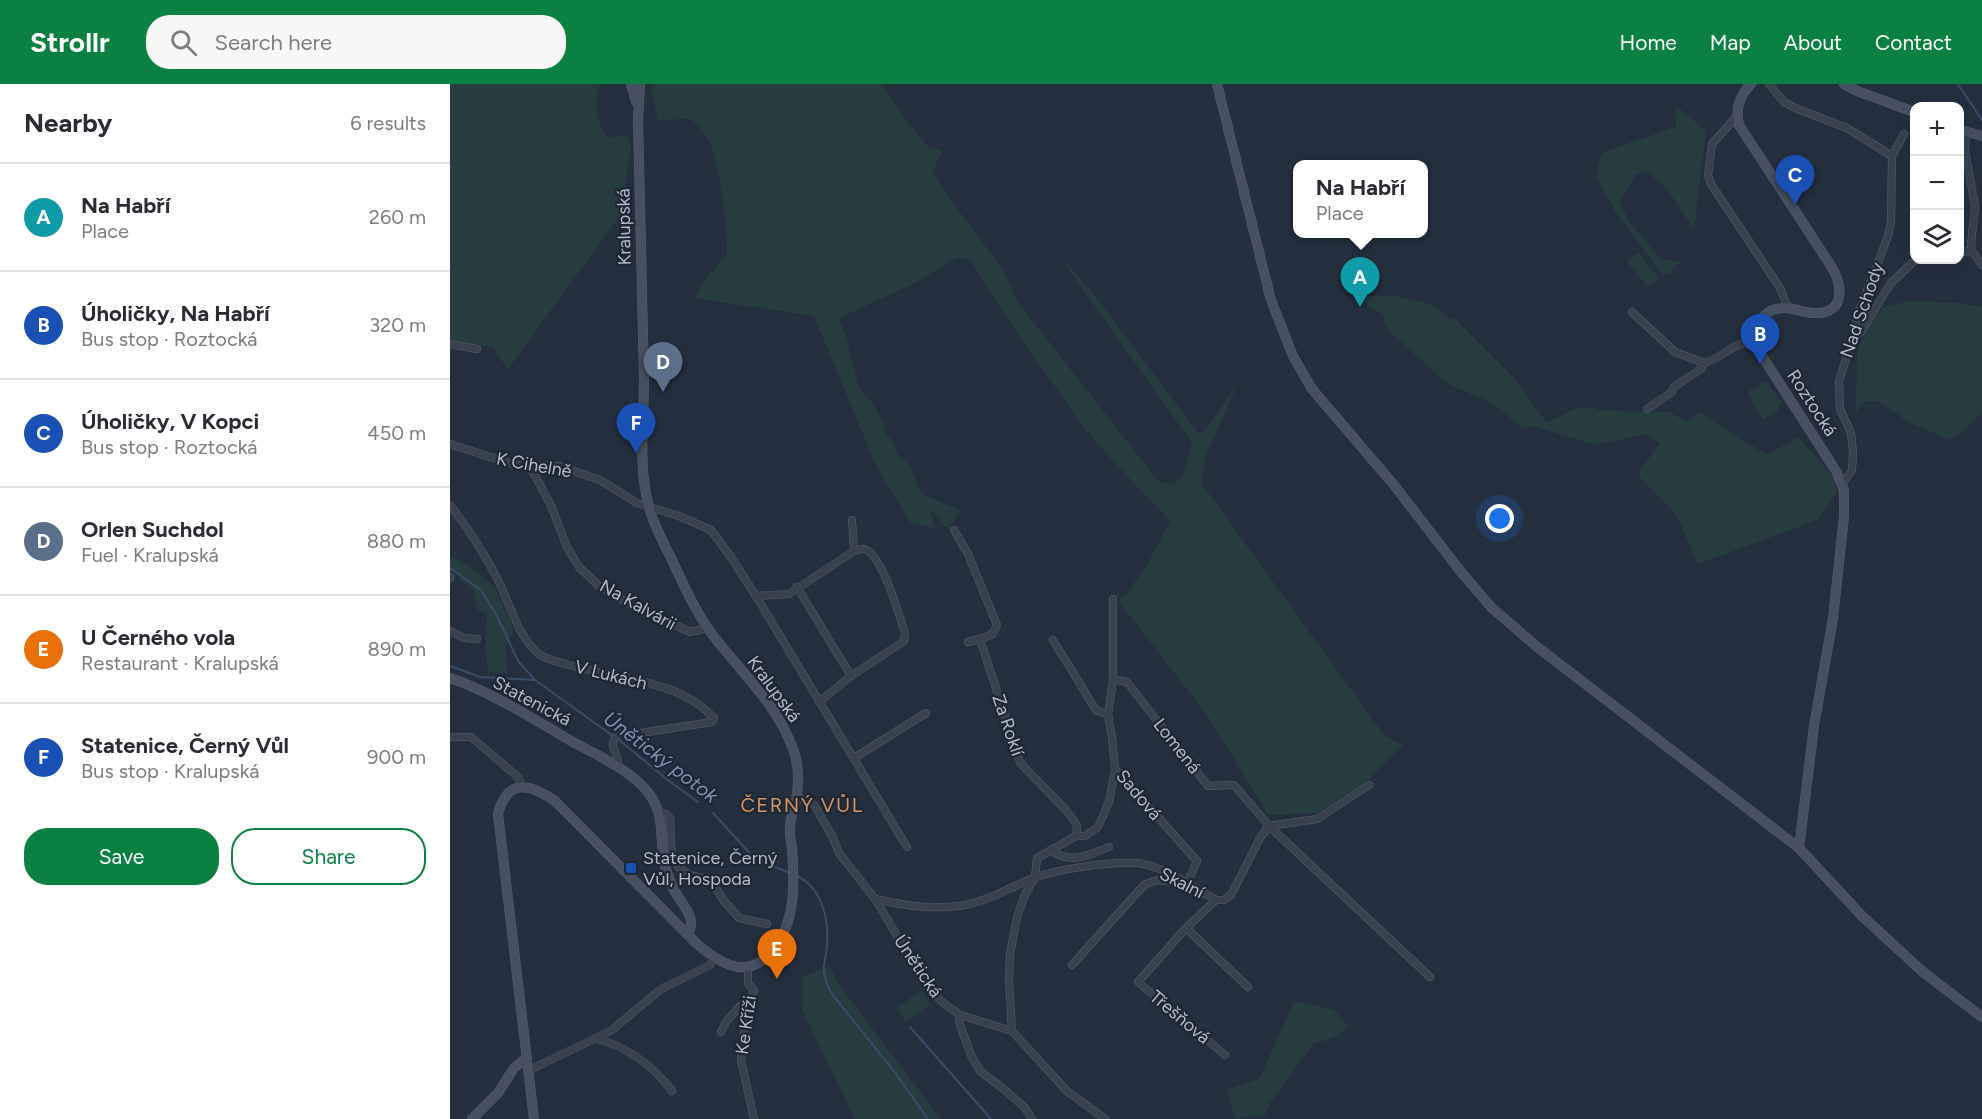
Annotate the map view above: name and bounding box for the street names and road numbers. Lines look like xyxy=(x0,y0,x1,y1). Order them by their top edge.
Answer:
street label: Kralupská xyxy=(612,188,636,266)
street label: Nad Schody xyxy=(1835,259,1889,361)
street label: Roztocká xyxy=(1782,365,1842,441)
street label: K Cihelně xyxy=(495,448,574,482)
street label: Na Kalvárii xyxy=(596,575,680,635)
street label: Kralupská xyxy=(742,651,806,727)
street label: V Lukách xyxy=(573,655,649,695)
street label: Statenická xyxy=(489,671,575,731)
street label: Za Roklí xyxy=(987,691,1029,759)
street label: Lomená xyxy=(1149,714,1205,778)
street label: Sadová xyxy=(1112,765,1166,825)
street label: Skalní xyxy=(1156,863,1209,904)
street label: Únětická xyxy=(889,930,947,1002)
street label: Třešňová xyxy=(1145,985,1215,1049)
street label: Ke Kříži xyxy=(731,994,761,1056)

